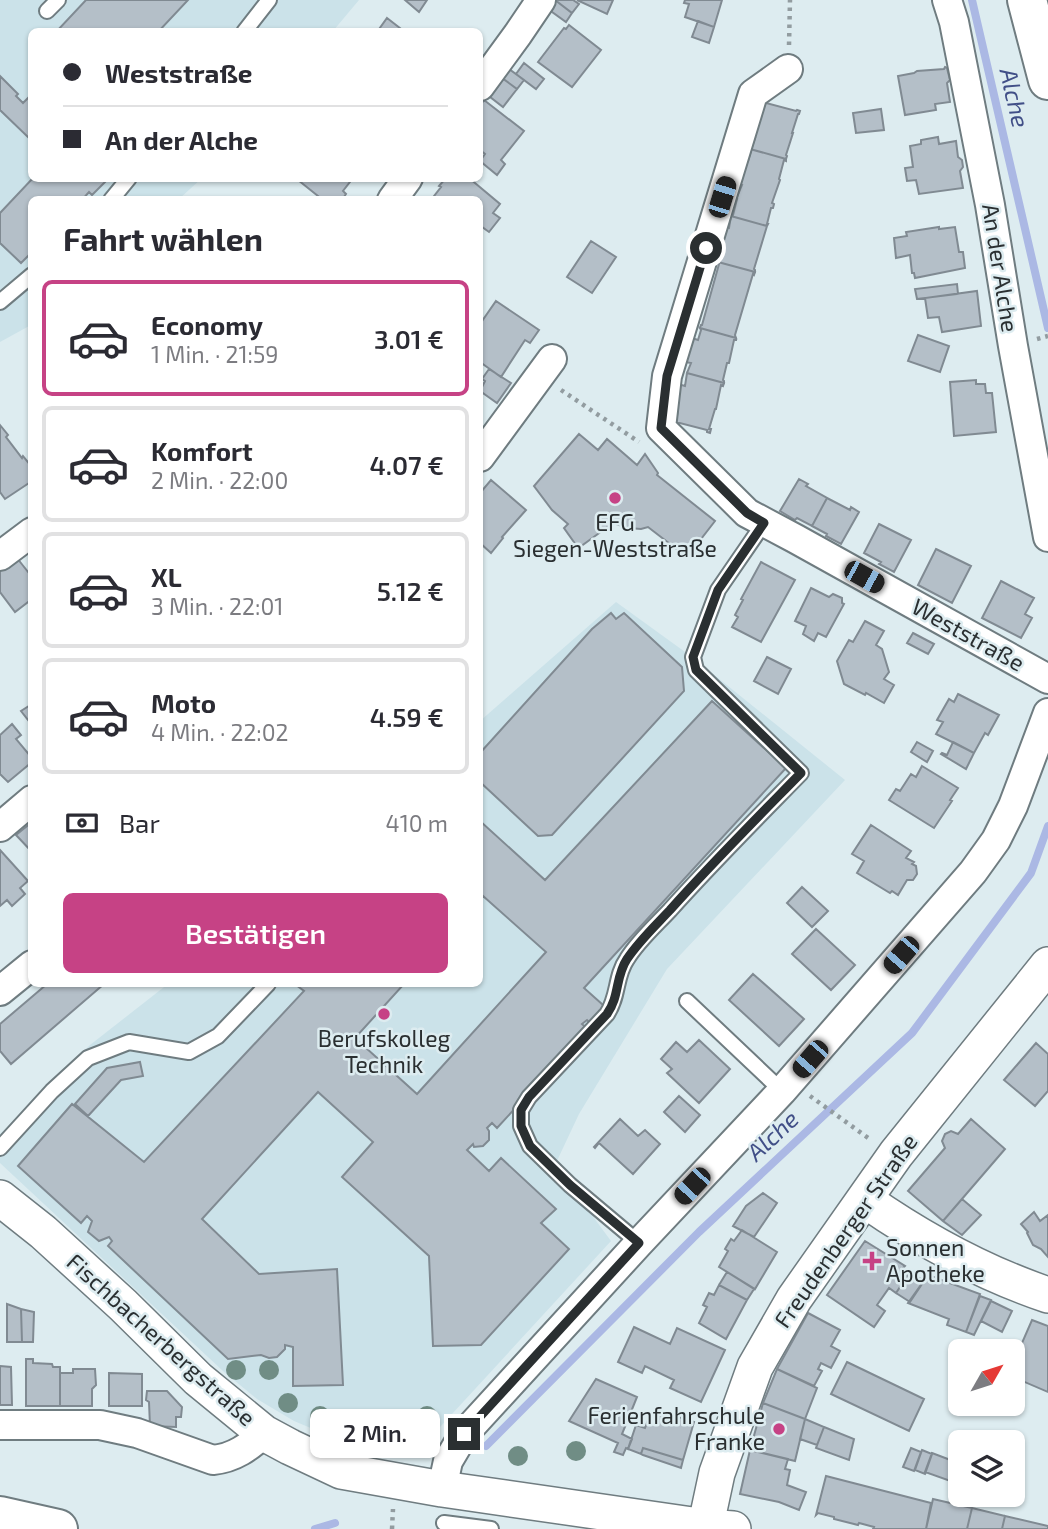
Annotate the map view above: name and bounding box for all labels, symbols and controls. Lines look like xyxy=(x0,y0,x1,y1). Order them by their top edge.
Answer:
text: Weststraße xyxy=(105,57,252,88)
water label: Alche xyxy=(994,64,1036,130)
text: An der Alche xyxy=(105,124,258,155)
car xyxy=(706,174,739,220)
street label: An der Alche xyxy=(977,202,1025,334)
text: Fahrt wählen xyxy=(63,219,263,257)
route start xyxy=(690,232,722,264)
icon: car xyxy=(67,307,130,370)
text: Economy xyxy=(151,309,263,340)
text: 3.01 € xyxy=(374,323,444,354)
text: 1 Min. · 21:59 xyxy=(151,340,278,368)
icon: car xyxy=(67,433,130,496)
text: Komfort xyxy=(151,435,253,466)
text: 4.07 € xyxy=(370,449,444,480)
text: 2 Min. · 22:00 xyxy=(151,466,288,494)
marker: EFG Siegen-Weststraße xyxy=(607,490,623,506)
place label: EFG Siegen-Weststraße xyxy=(513,508,717,562)
car xyxy=(841,558,888,596)
icon: car xyxy=(67,559,130,622)
text: XL xyxy=(151,561,182,592)
text: 5.12 € xyxy=(377,575,444,606)
text: 3 Min. · 22:01 xyxy=(151,592,283,620)
street label: Weststraße xyxy=(907,592,1030,677)
icon: car xyxy=(67,685,130,748)
text: Moto xyxy=(151,687,216,718)
text: 4.59 € xyxy=(370,701,444,732)
text: 4 Min. · 22:02 xyxy=(151,718,289,746)
icon: cash xyxy=(63,804,101,842)
text: Bar xyxy=(119,807,160,838)
text: 410 m xyxy=(386,809,448,837)
button: Bestätigen xyxy=(63,893,448,973)
car xyxy=(880,932,923,978)
marker: Berufskolleg Technik xyxy=(376,1006,392,1022)
place label: Berufskolleg Technik xyxy=(318,1024,450,1078)
car xyxy=(789,1036,832,1082)
water label: Alche xyxy=(739,1104,804,1167)
street label: Freudenberger Straße xyxy=(768,1128,923,1333)
car xyxy=(670,1163,715,1209)
place label: Sonnen Apotheke xyxy=(886,1233,985,1287)
street label: Fischbacherbergstraße xyxy=(62,1247,262,1431)
marker: Sonnen Apotheke xyxy=(864,1253,880,1269)
north arrow xyxy=(948,1339,1026,1416)
map controls xyxy=(948,1339,1025,1507)
place label: Ferienfahrschule Franke xyxy=(587,1401,765,1455)
callout: 2 Min. xyxy=(310,1410,440,1458)
route end xyxy=(448,1418,480,1450)
text: 2 Min. xyxy=(343,1419,407,1447)
marker: Ferienfahrschule Franke xyxy=(771,1421,787,1437)
button: layers xyxy=(948,1430,1025,1507)

